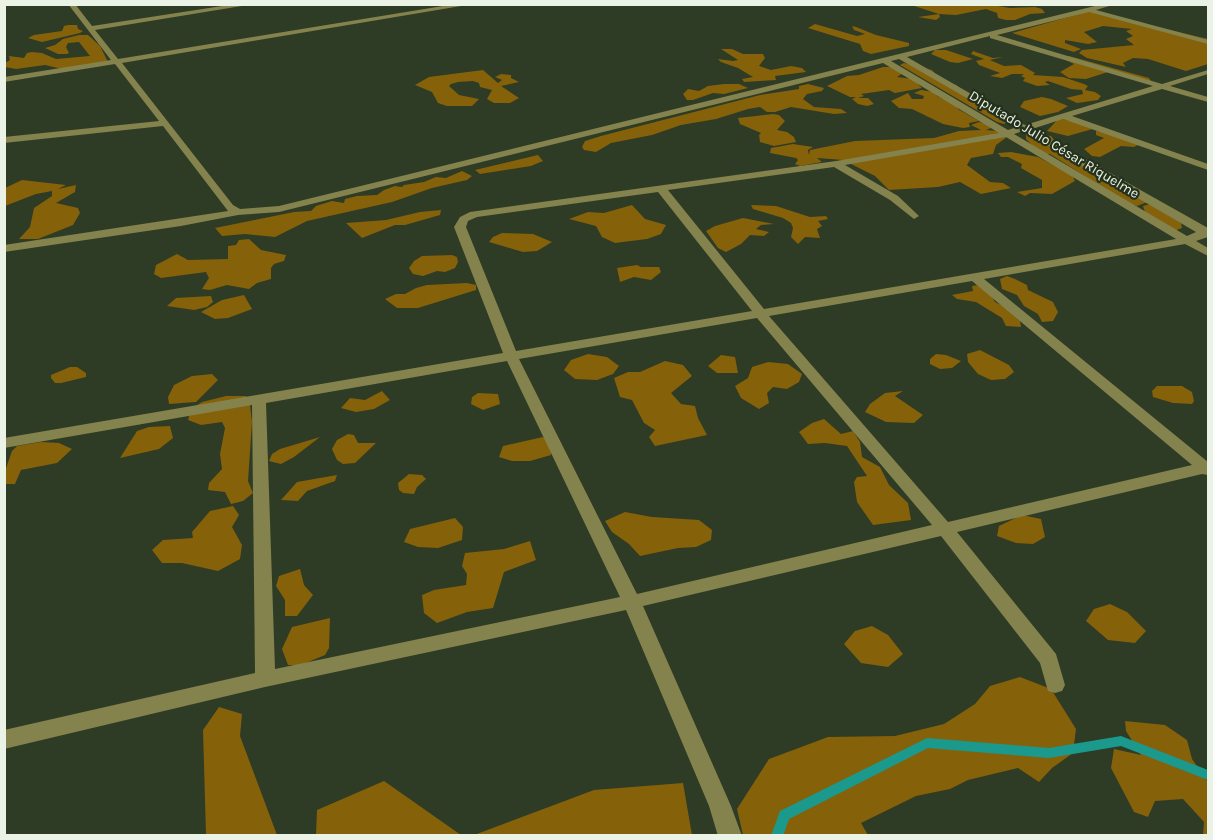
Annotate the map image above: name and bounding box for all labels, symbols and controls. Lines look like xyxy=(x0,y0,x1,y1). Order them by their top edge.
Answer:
street label: Diputado Julio César Riquelme xyxy=(966,87,1142,203)

